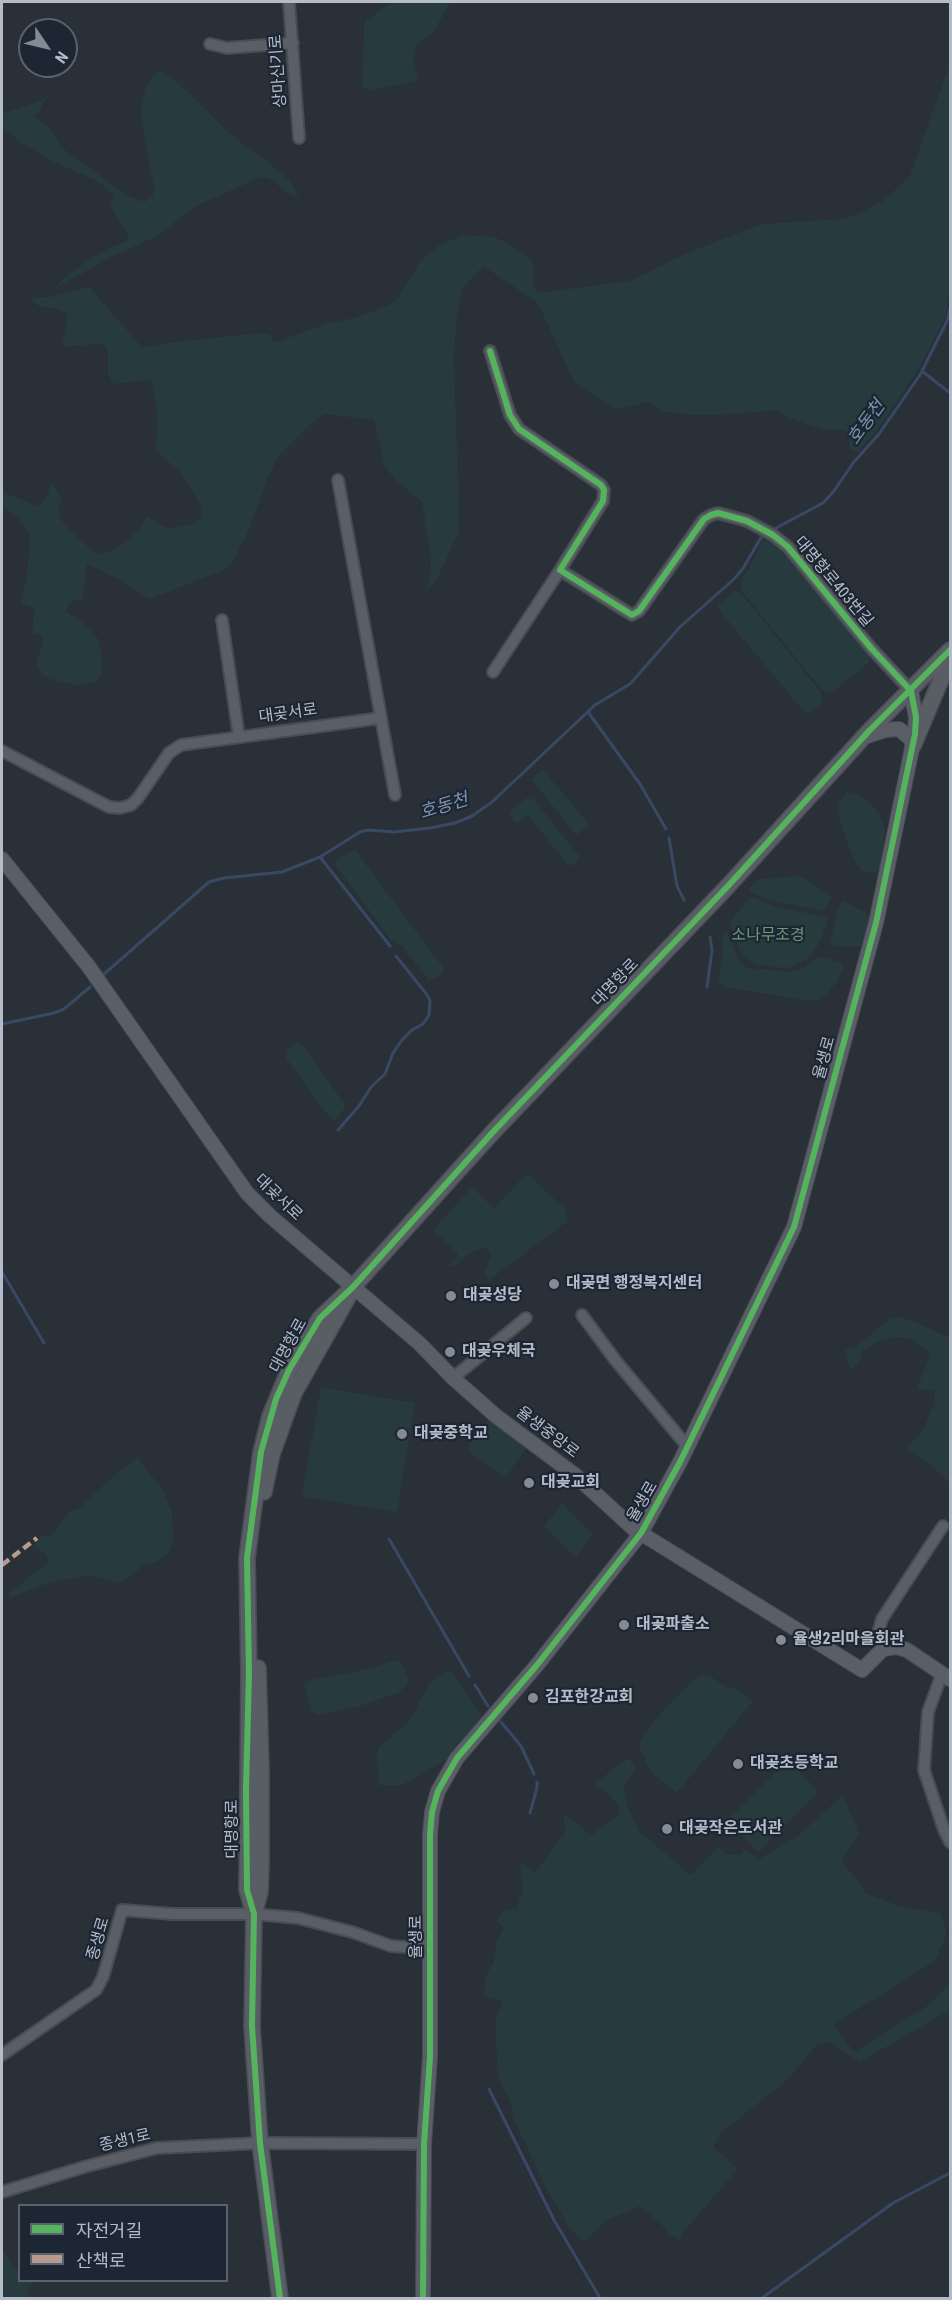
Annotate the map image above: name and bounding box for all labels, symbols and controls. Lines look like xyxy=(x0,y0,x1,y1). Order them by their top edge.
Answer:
north arrow xyxy=(18,18,78,78)
street label: 상마신기로 xyxy=(267,34,291,108)
text: N xyxy=(51,48,72,67)
water label: 호동천 xyxy=(844,397,890,449)
street label: 대명항로403번길 xyxy=(790,533,876,631)
street label: 대곶서로 xyxy=(258,700,318,728)
water label: 호동천 xyxy=(417,789,471,825)
park label: 소나무조경 xyxy=(731,926,805,946)
street label: 대명항로 xyxy=(589,955,643,1011)
street label: 율생로 xyxy=(810,1034,840,1082)
street label: 대곶서로 xyxy=(250,1171,306,1225)
place label: 대곶면 행정복지센터 xyxy=(566,1274,702,1294)
marker: 대곶면 행정복지센터 xyxy=(547,1277,561,1291)
place label: 대곶성당 xyxy=(463,1286,522,1306)
marker: 대곶성당 xyxy=(444,1289,458,1303)
street label: 대명항로 xyxy=(266,1316,312,1376)
place label: 대곶우체국 xyxy=(462,1342,536,1362)
marker: 대곶우체국 xyxy=(443,1345,457,1359)
street label: 율생중앙로 xyxy=(512,1403,582,1463)
place label: 대곶중학교 xyxy=(414,1424,488,1444)
marker: 대곶중학교 xyxy=(395,1427,409,1441)
place label: 대곶교회 xyxy=(541,1473,600,1493)
marker: 대곶교회 xyxy=(522,1476,536,1490)
street label: 율생로 xyxy=(624,1478,662,1526)
place label: 대곶파출소 xyxy=(636,1615,710,1635)
marker: 대곶파출소 xyxy=(617,1618,631,1632)
place label: 율생2리마을회관 xyxy=(793,1630,904,1650)
marker: 율생2리마을회관 xyxy=(774,1633,788,1647)
place label: 김포한강교회 xyxy=(545,1688,633,1708)
marker: 김포한강교회 xyxy=(526,1691,540,1705)
place label: 대곶초등학교 xyxy=(750,1754,838,1774)
marker: 대곶초등학교 xyxy=(731,1757,745,1771)
street label: 대명항로 xyxy=(223,1800,243,1858)
place label: 대곶작은도서관 xyxy=(679,1819,782,1839)
marker: 대곶작은도서관 xyxy=(660,1822,674,1836)
street label: 종생로 xyxy=(84,1915,114,1963)
street label: 율생로 xyxy=(407,1915,427,1959)
street label: 종생1로 xyxy=(97,2126,153,2156)
legend xyxy=(18,2204,228,2282)
text: 자전거길 xyxy=(76,2220,142,2241)
text: 산책로 xyxy=(76,2250,126,2271)

